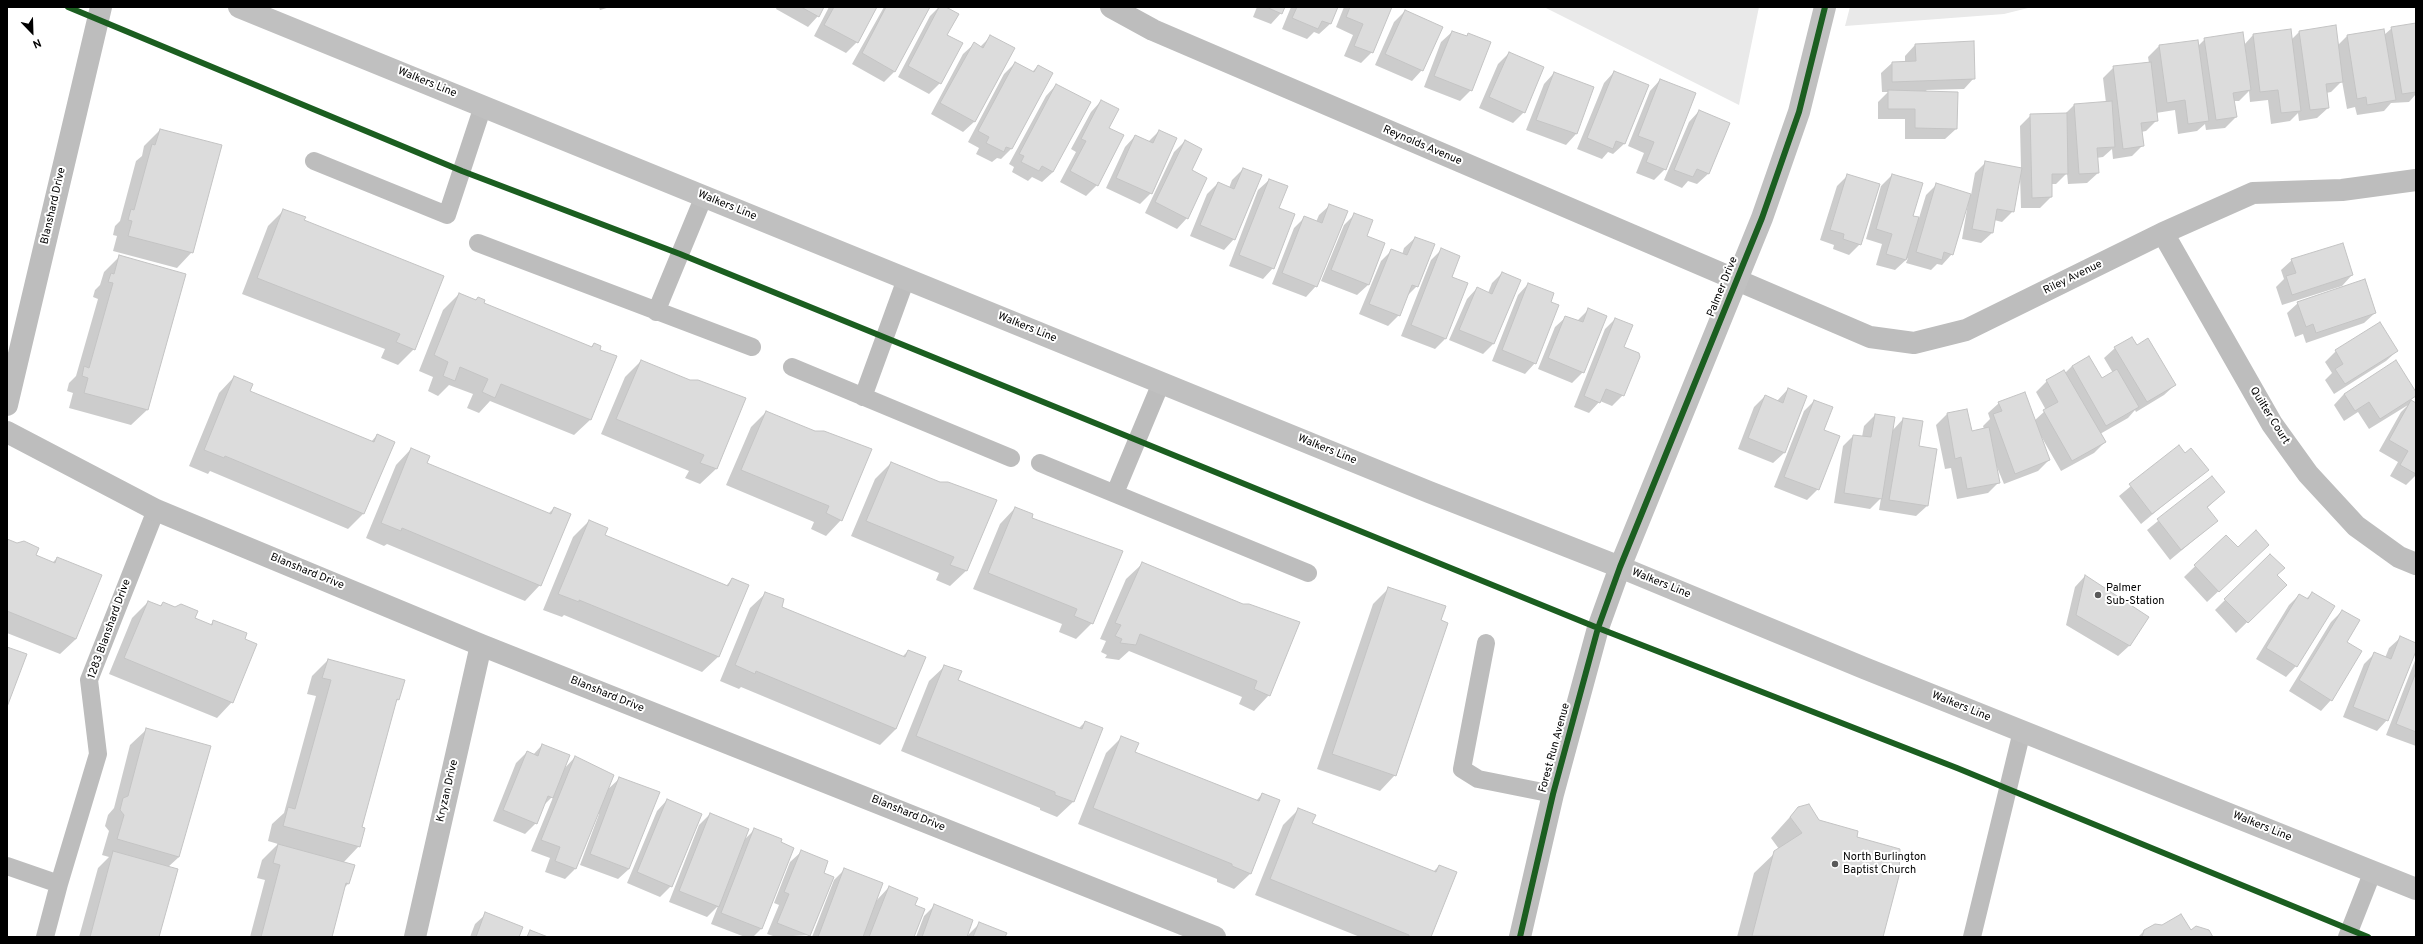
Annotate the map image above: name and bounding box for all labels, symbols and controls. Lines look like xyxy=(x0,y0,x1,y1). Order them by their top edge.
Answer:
north arrow xyxy=(12,12,52,52)
text: N xyxy=(30,35,43,51)
street label: Walkers Line xyxy=(396,65,458,101)
street label: Reynolds Avenue xyxy=(1380,123,1464,169)
street label: Blanshard Drive xyxy=(39,166,69,246)
street label: Walkers Line xyxy=(696,188,758,224)
street label: Palmer Drive xyxy=(1705,255,1741,319)
street label: Riley Avenue xyxy=(2041,258,2105,298)
street label: Walkers Line xyxy=(996,310,1058,346)
street label: Quilter Court xyxy=(2246,385,2292,447)
street label: Walkers Line xyxy=(1296,432,1358,468)
street label: Blanshard Drive xyxy=(268,551,346,593)
street label: Walkers Line xyxy=(1630,566,1692,602)
street label: 1283 Blanshard Drive xyxy=(86,577,134,681)
place label: Palmer Sub-Station xyxy=(2106,582,2164,608)
marker: Palmer Sub-Station xyxy=(2093,590,2103,600)
street label: Blanshard Drive xyxy=(568,674,646,716)
street label: Walkers Line xyxy=(1930,689,1992,725)
street label: Forest Run Avenue xyxy=(1537,702,1573,794)
street label: Kryzan Drive xyxy=(434,758,462,824)
street label: Blanshard Drive xyxy=(869,793,947,835)
street label: Walkers Line xyxy=(2231,809,2293,845)
place label: North Burlington Baptist Church xyxy=(1843,851,1926,877)
marker: North Burlington Baptist Church xyxy=(1830,859,1840,869)

